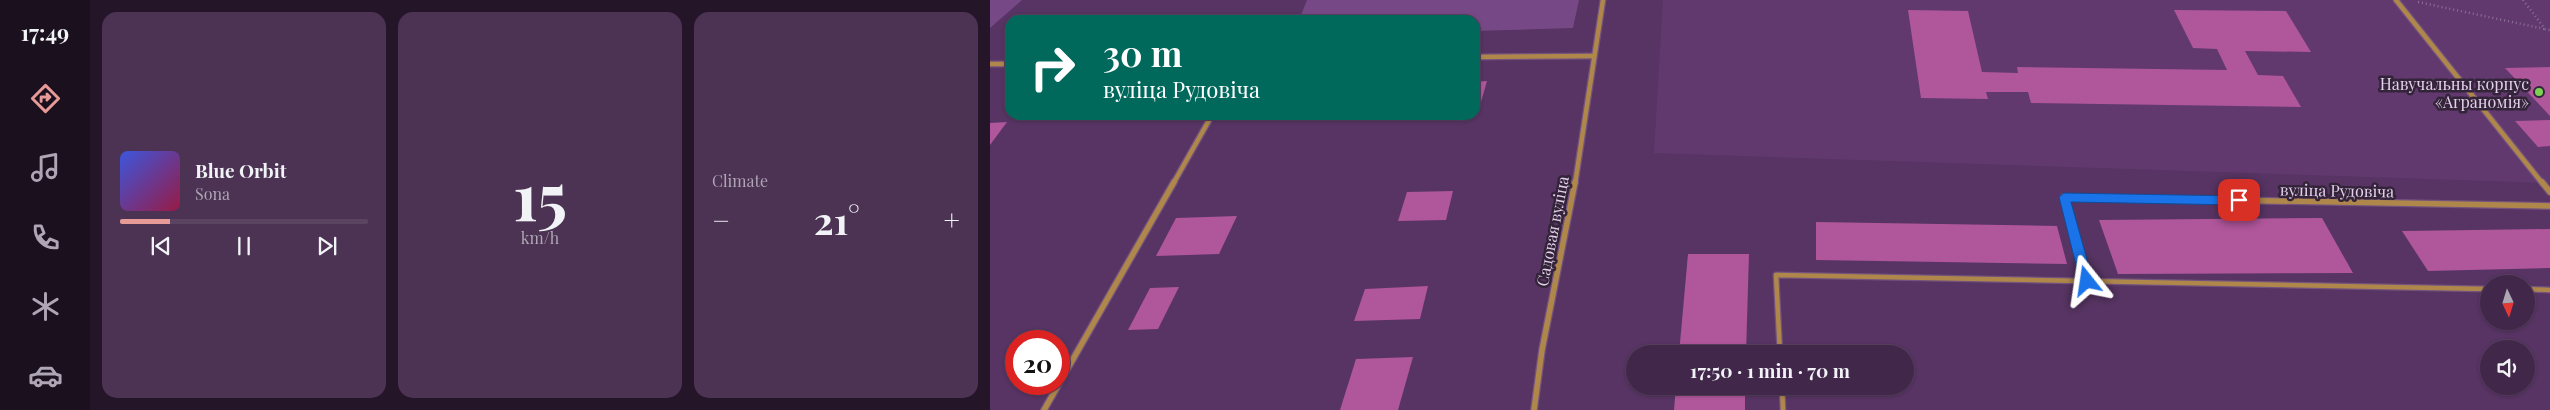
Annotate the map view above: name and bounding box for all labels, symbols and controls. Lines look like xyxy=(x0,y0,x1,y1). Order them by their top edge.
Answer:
text: 17:49 xyxy=(21,17,69,47)
text: 30 m xyxy=(1103,29,1183,76)
icon: right xyxy=(1020,35,1085,100)
place label: Навучальны корпус «Аграномія» xyxy=(2380,73,2529,112)
text: вуліца Рудовіча xyxy=(1103,74,1260,104)
icon: directions xyxy=(28,81,63,116)
marker: Навучальны корпус «Аграномія» xyxy=(2533,86,2545,98)
icon: music xyxy=(28,150,63,185)
text: 15 xyxy=(513,151,567,237)
text: Blue Orbit xyxy=(195,157,286,183)
text: Climate xyxy=(712,170,768,191)
street label: Садовая вуліца xyxy=(1531,174,1573,288)
pin xyxy=(2218,179,2260,221)
street label: вуліца Рудовіча xyxy=(2280,179,2394,201)
text: Sona xyxy=(195,183,230,204)
icon: arrive xyxy=(2225,186,2253,214)
text: 21° xyxy=(814,194,860,245)
text: − xyxy=(712,201,730,238)
text: + xyxy=(944,201,960,238)
icon: phone xyxy=(28,220,63,255)
text: km/h xyxy=(521,227,559,248)
icon: previous xyxy=(147,232,175,260)
icon: pause xyxy=(230,232,258,260)
icon: next xyxy=(313,232,341,260)
position arrow xyxy=(2060,254,2112,306)
north arrow xyxy=(2480,275,2535,330)
map controls xyxy=(2480,275,2535,395)
icon: climate xyxy=(28,289,63,324)
speed limit sign: 20 xyxy=(1005,330,1070,395)
button: sound xyxy=(2480,340,2535,395)
text: 17:50 · 1 min · 70 m xyxy=(1690,357,1850,383)
icon: car xyxy=(28,358,63,393)

